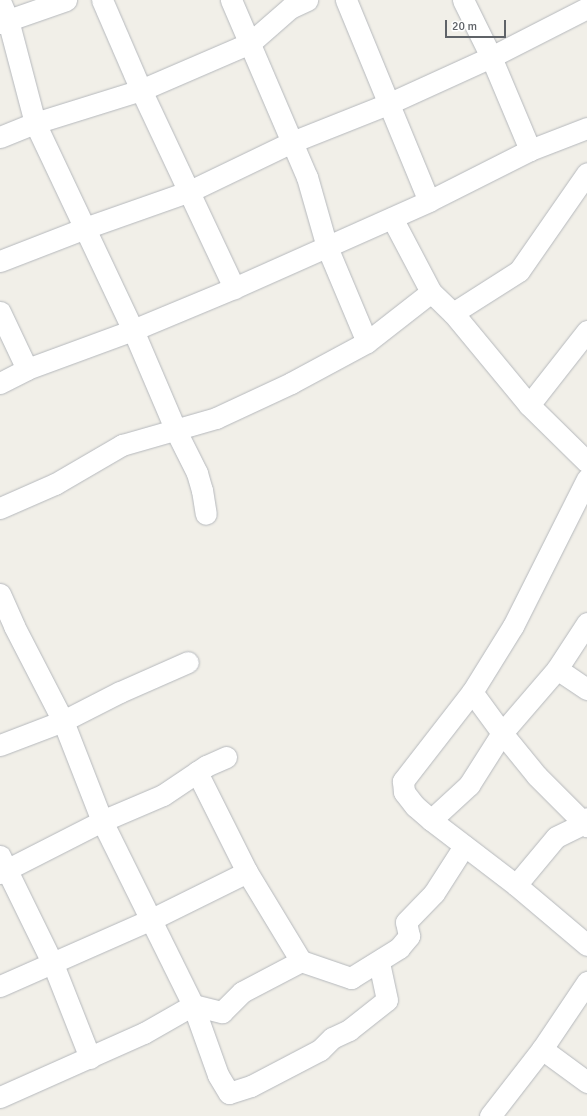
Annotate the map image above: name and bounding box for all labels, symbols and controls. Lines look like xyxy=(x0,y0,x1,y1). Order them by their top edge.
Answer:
scale bar xyxy=(447,12,508,38)
text: 20 m xyxy=(452,19,477,34)

